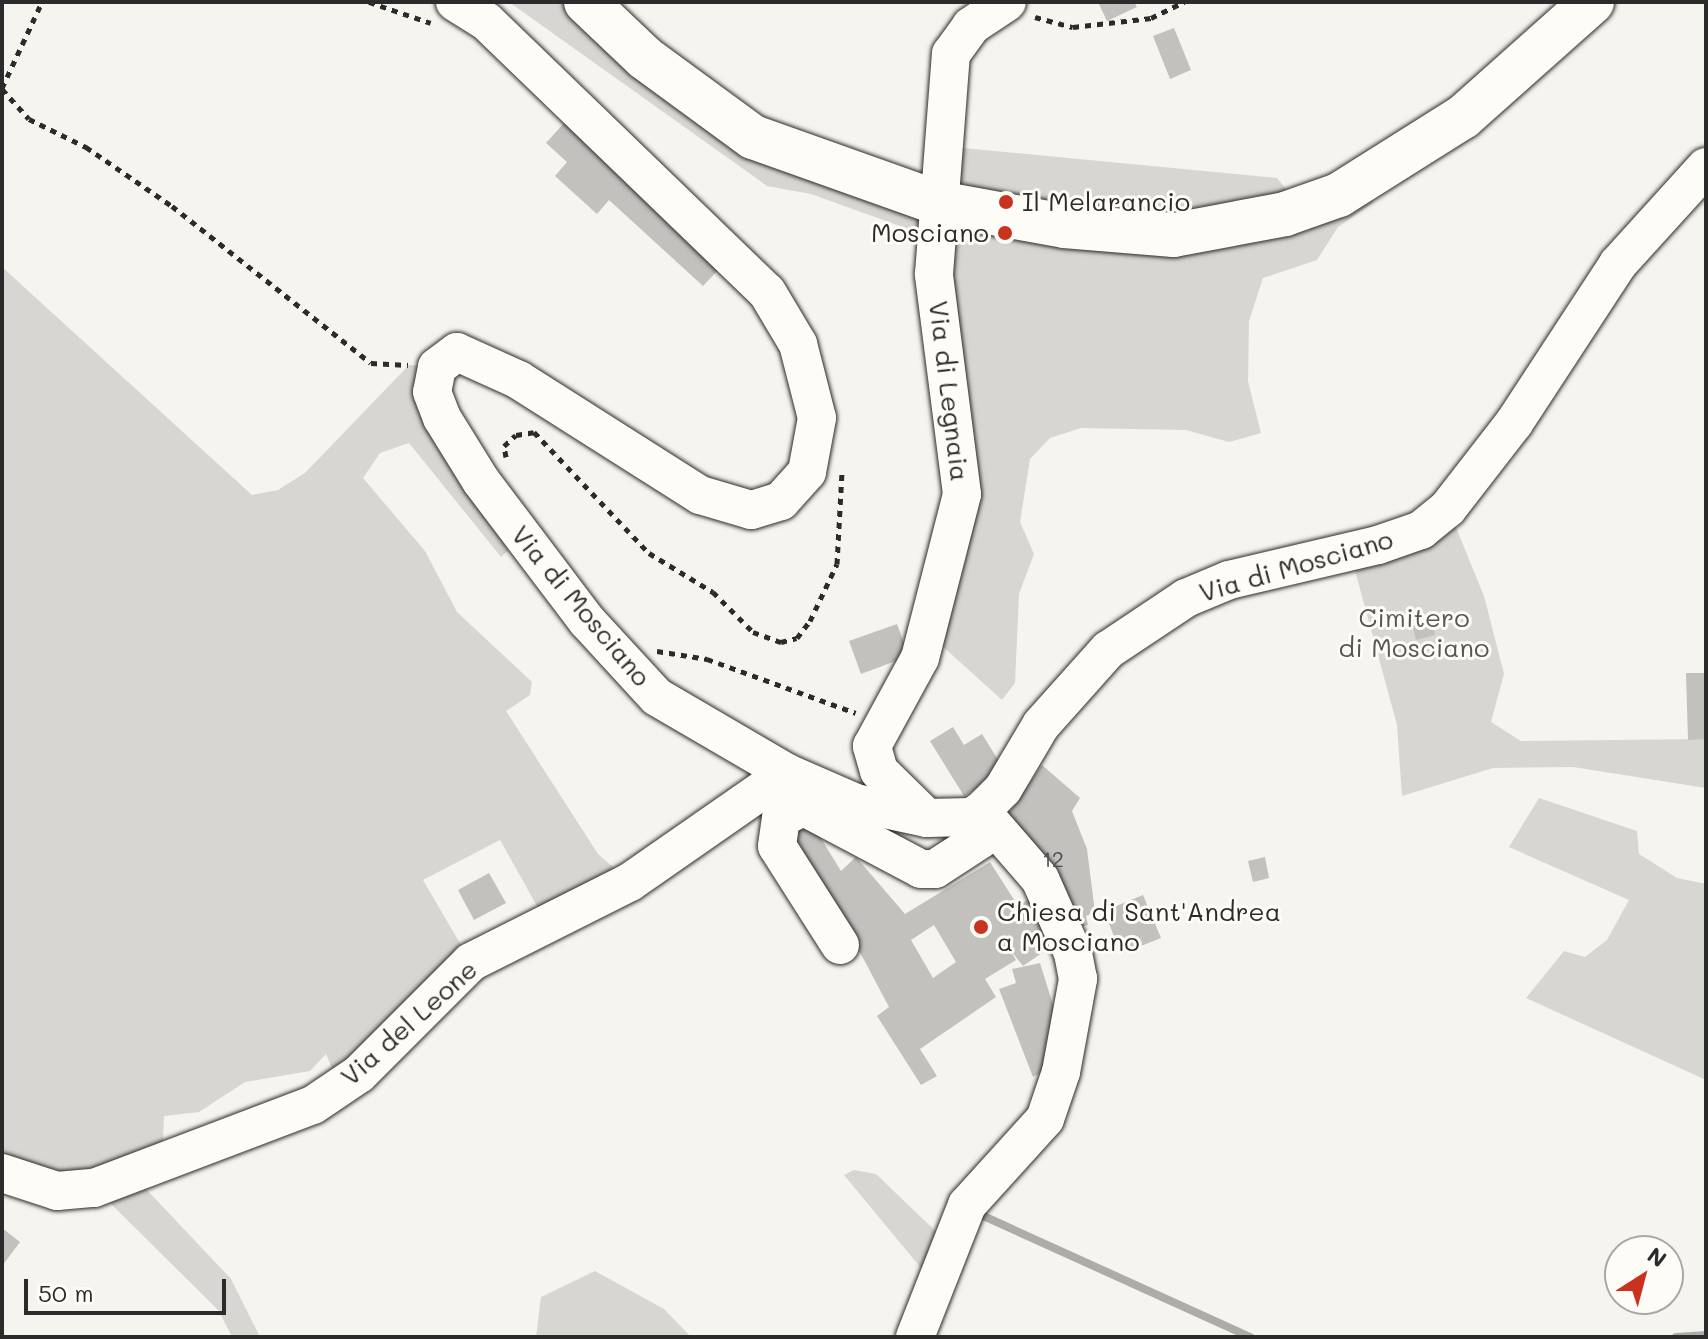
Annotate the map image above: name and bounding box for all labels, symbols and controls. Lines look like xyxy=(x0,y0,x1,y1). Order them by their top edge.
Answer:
place label: Il Melarancio xyxy=(1022,186,1190,218)
marker: Il Melarancio xyxy=(997,193,1015,211)
place label: Mosciano xyxy=(871,217,989,249)
marker: Mosciano xyxy=(996,224,1014,242)
street label: Via di Legnaia xyxy=(922,299,976,483)
street label: Via di Mosciano xyxy=(505,519,657,693)
street label: Via di Mosciano xyxy=(1196,523,1396,609)
park label: Cimitero di Mosciano xyxy=(1339,602,1489,664)
house number: 12 xyxy=(1042,846,1064,872)
place label: Chiesa di Sant'Andrea a Mosciano xyxy=(997,896,1281,958)
marker: Chiesa di Sant'Andrea a Mosciano xyxy=(972,918,990,936)
street label: Via del Leone xyxy=(335,954,483,1092)
north arrow xyxy=(1604,1235,1684,1315)
text: N xyxy=(1642,1240,1672,1273)
scale bar xyxy=(28,1263,230,1313)
text: 50 m xyxy=(38,1277,94,1308)

